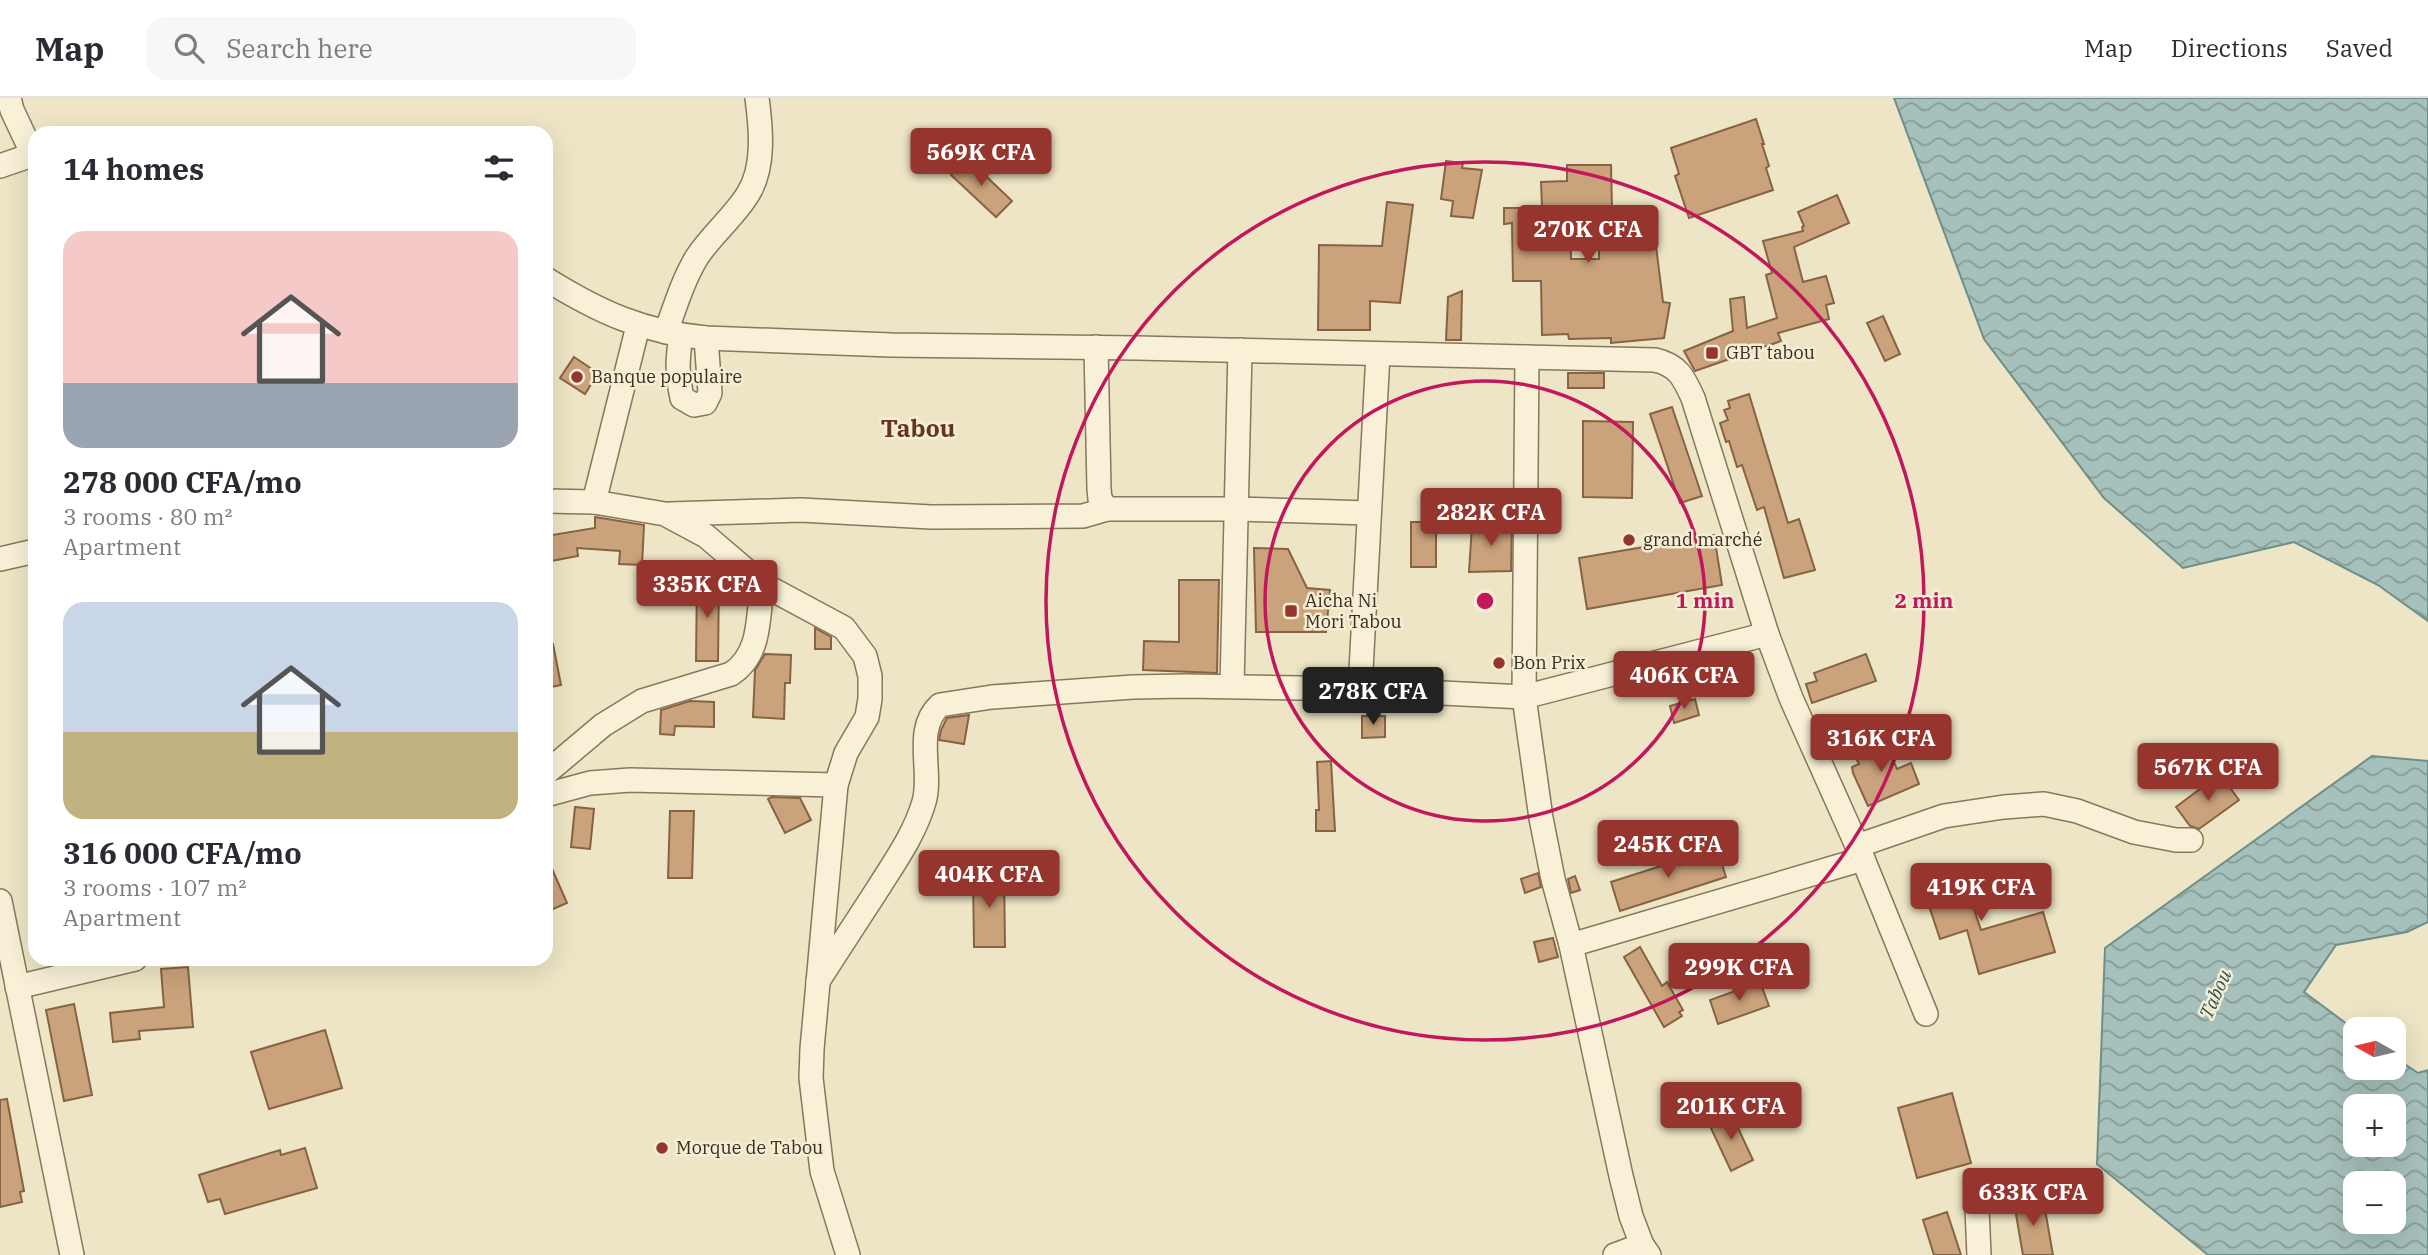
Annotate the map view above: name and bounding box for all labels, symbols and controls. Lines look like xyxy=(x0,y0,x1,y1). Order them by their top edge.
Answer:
search box xyxy=(146,17,636,80)
text: Map xyxy=(35,27,104,70)
icon: search xyxy=(170,29,208,67)
text: Search here xyxy=(226,31,373,65)
text: Map xyxy=(2084,32,2133,64)
text: Directions xyxy=(2171,32,2288,64)
text: Saved xyxy=(2326,32,2393,64)
pin: 569K CFA xyxy=(909,129,1053,188)
text: 569K CFA xyxy=(927,136,1035,166)
text: 14 homes xyxy=(63,149,204,188)
icon: filters xyxy=(480,149,518,187)
pin: 270K CFA xyxy=(1516,206,1660,265)
text: 270K CFA xyxy=(1534,213,1642,243)
icon: home xyxy=(228,276,354,402)
place label: GBT tabou xyxy=(1726,341,1815,364)
marker: GBT tabou xyxy=(1704,345,1720,361)
place label: Banque populaire xyxy=(591,365,742,388)
marker: Banque populaire xyxy=(569,369,585,385)
district label: Tabou xyxy=(881,412,955,444)
text: 278 000 CFA/mo xyxy=(63,462,302,501)
pin: 282K CFA xyxy=(1419,489,1563,548)
text: 282K CFA xyxy=(1437,496,1545,526)
text: 3 rooms · 80 m² xyxy=(63,501,233,531)
place label: grand marché xyxy=(1643,528,1762,551)
text: Apartment xyxy=(63,531,181,561)
marker: grand marché xyxy=(1621,532,1637,548)
pin: 335K CFA xyxy=(635,560,779,620)
text: 335K CFA xyxy=(653,568,761,598)
text: 1 min xyxy=(1676,586,1734,614)
text: 2 min xyxy=(1895,586,1953,614)
place label: Aicha Ni Mori Tabou xyxy=(1305,589,1402,633)
centre of rings xyxy=(1473,589,1497,613)
marker: Aicha Ni Mori Tabou xyxy=(1283,603,1299,619)
icon: home xyxy=(228,647,354,773)
place label: Bon Prix xyxy=(1513,651,1586,674)
pin: 406K CFA xyxy=(1612,652,1756,711)
marker: Bon Prix xyxy=(1491,655,1507,671)
text: 406K CFA xyxy=(1630,659,1738,689)
pin: 278K CFA xyxy=(1301,668,1445,727)
text: 278K CFA xyxy=(1319,675,1427,705)
pin: 316K CFA xyxy=(1809,714,1953,774)
text: 316K CFA xyxy=(1827,722,1935,752)
pin: 567K CFA xyxy=(2136,744,2280,803)
text: 567K CFA xyxy=(2154,751,2262,781)
pin: 245K CFA xyxy=(1596,820,1740,880)
text: 245K CFA xyxy=(1614,828,1722,858)
text: 316 000 CFA/mo xyxy=(63,833,302,872)
pin: 404K CFA xyxy=(917,850,1061,910)
text: 404K CFA xyxy=(935,858,1043,888)
pin: 419K CFA xyxy=(1909,864,2053,923)
text: 419K CFA xyxy=(1927,871,2035,901)
text: 3 rooms · 107 m² xyxy=(63,872,246,902)
text: Apartment xyxy=(63,902,181,932)
pin: 299K CFA xyxy=(1667,944,1811,1003)
text: 299K CFA xyxy=(1685,951,1793,981)
water label: Tabou xyxy=(2194,966,2236,1022)
north arrow xyxy=(2343,1017,2406,1080)
map controls xyxy=(2343,1017,2406,1234)
pin: 201K CFA xyxy=(1659,1082,1803,1142)
text: 201K CFA xyxy=(1677,1090,1785,1120)
button: + xyxy=(2343,1094,2406,1157)
place label: Morque de Tabou xyxy=(676,1136,823,1159)
marker: Morque de Tabou xyxy=(654,1140,670,1156)
pin: 633K CFA xyxy=(1961,1168,2105,1228)
button: − xyxy=(2343,1171,2406,1234)
text: 633K CFA xyxy=(1979,1176,2087,1206)

